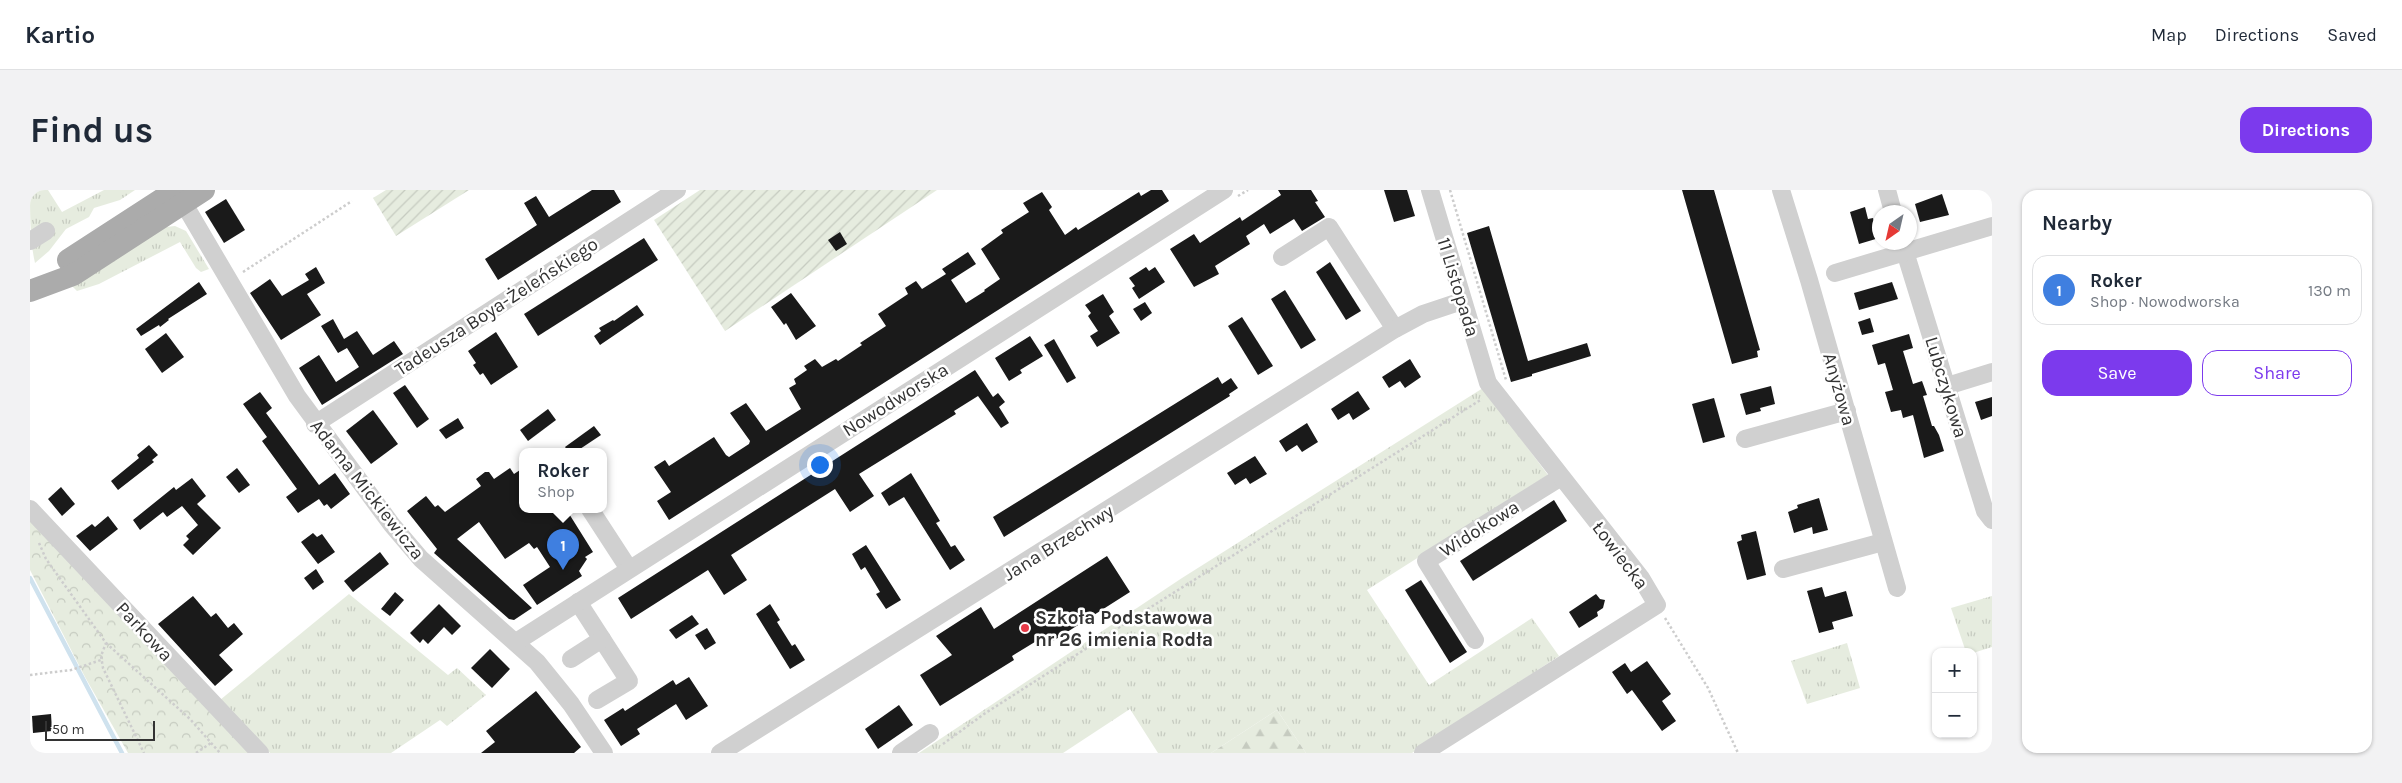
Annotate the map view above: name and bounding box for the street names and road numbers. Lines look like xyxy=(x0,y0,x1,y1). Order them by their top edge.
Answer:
street label: Tadeusza Boya-Żeleńskiego xyxy=(391,233,602,381)
street label: 11 Listopada xyxy=(1433,235,1484,339)
street label: Lubczykowa xyxy=(1920,334,1972,441)
street label: Anyżowa xyxy=(1818,350,1860,428)
street label: Nowodworska xyxy=(838,358,953,441)
street label: Adama Mickiewicza xyxy=(306,415,429,564)
street label: Widokowa xyxy=(1436,496,1523,562)
street label: Jana Brzechwy xyxy=(999,500,1118,586)
street label: Łowiecka xyxy=(1588,517,1653,594)
street label: Parkowa xyxy=(111,597,177,666)

